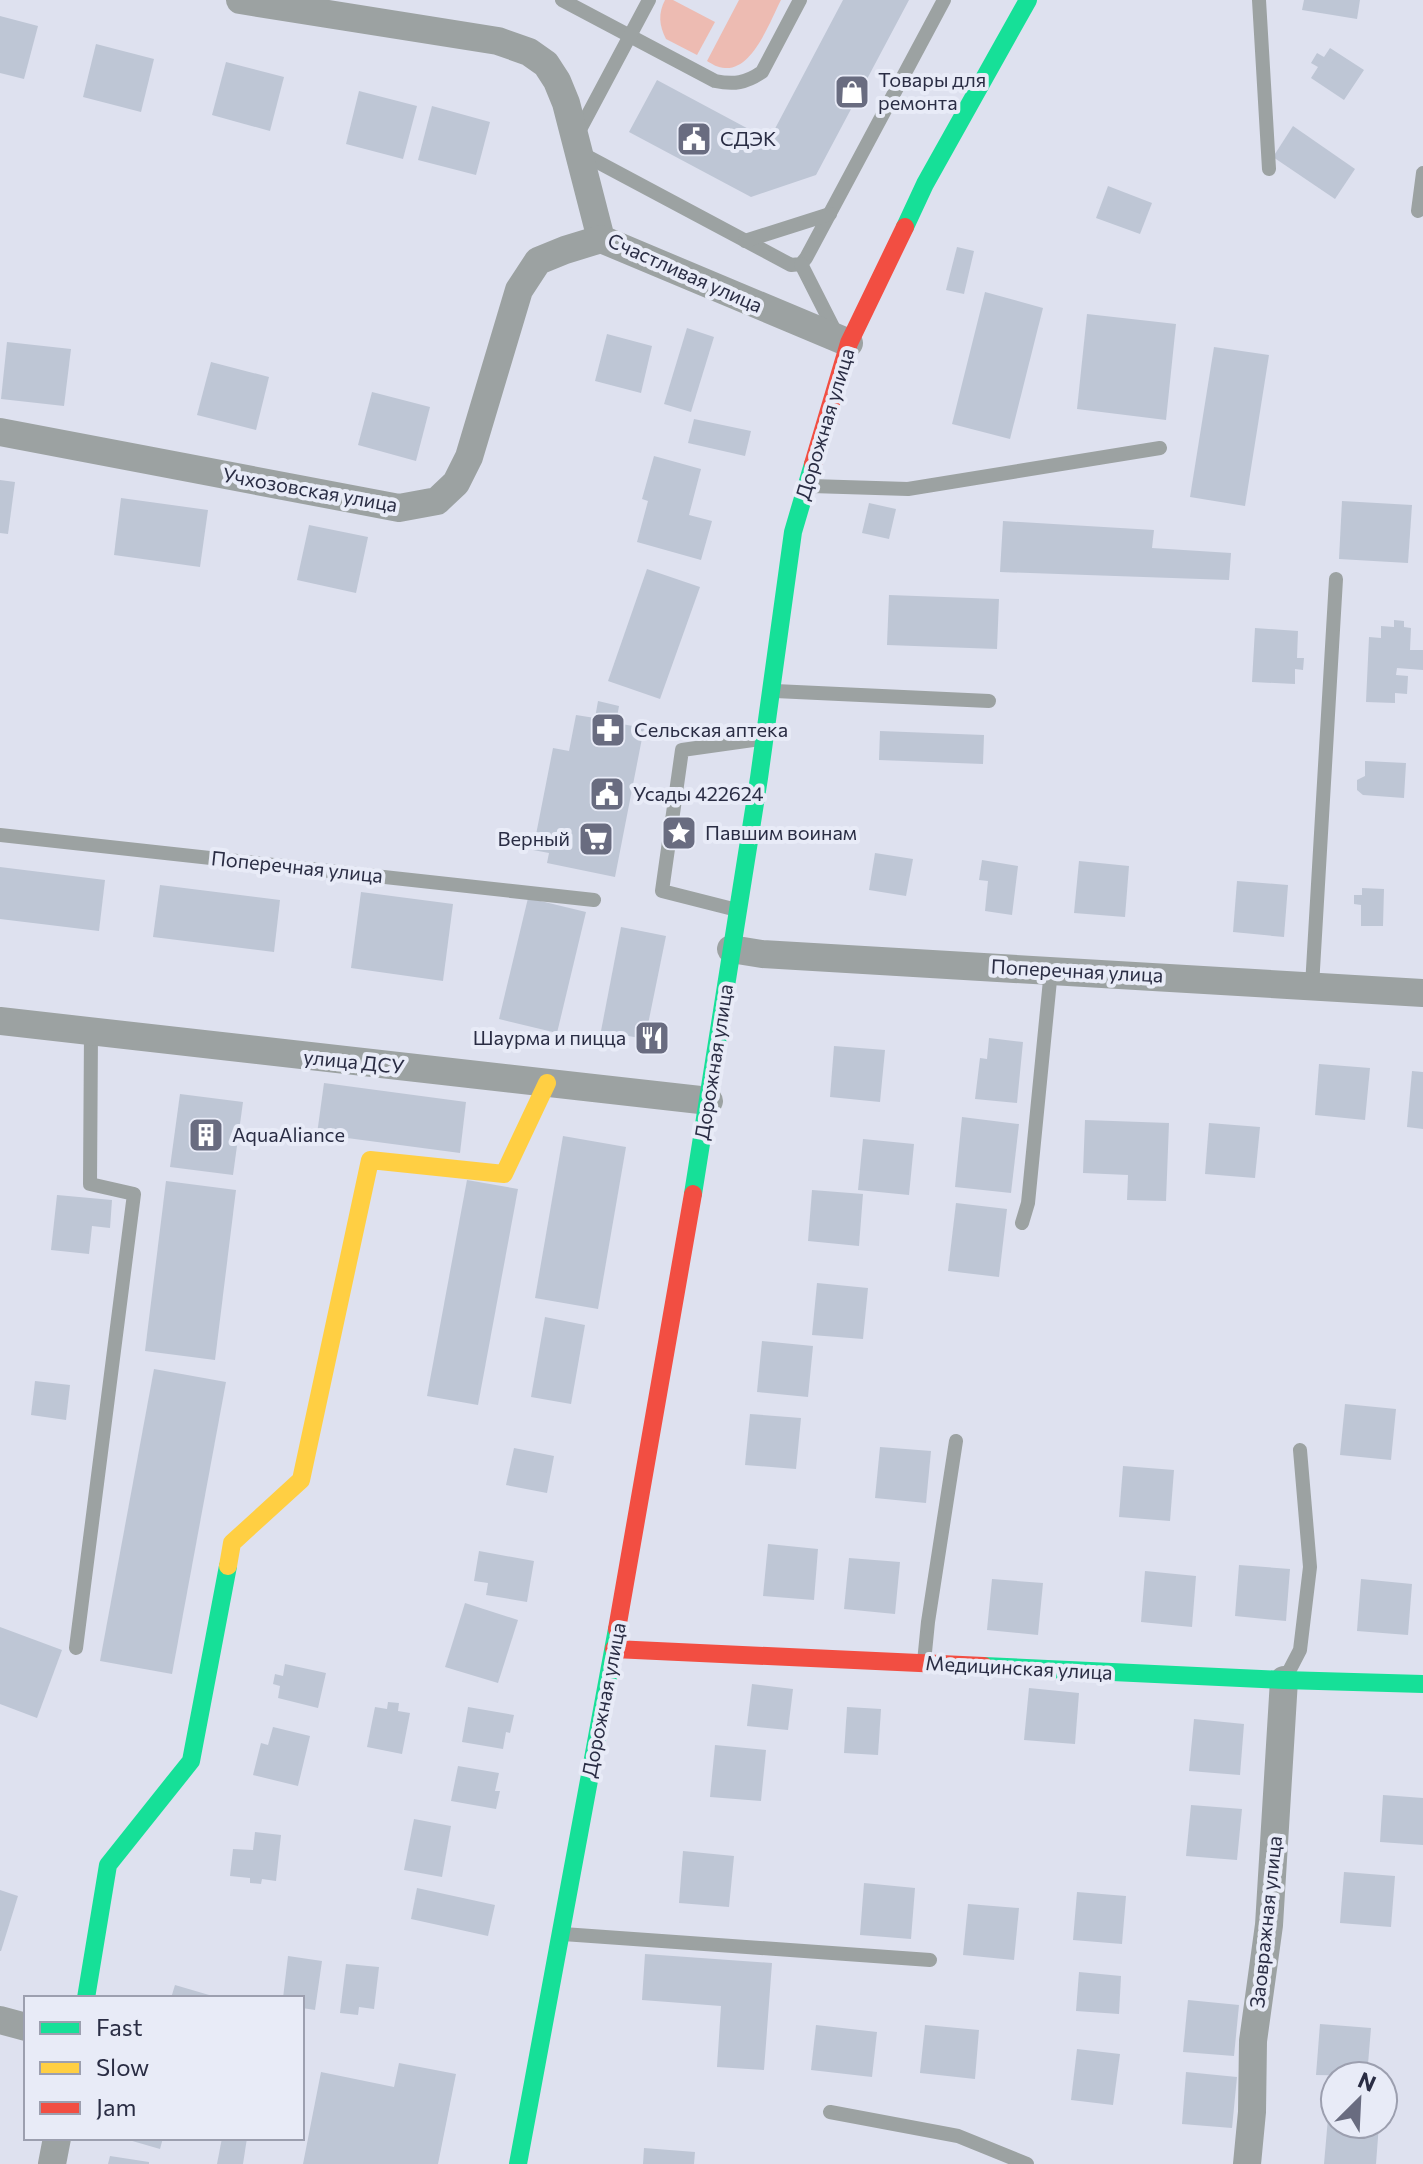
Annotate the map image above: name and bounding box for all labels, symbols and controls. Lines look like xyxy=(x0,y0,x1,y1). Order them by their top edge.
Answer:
place label: Товары для ремонта xyxy=(878,67,986,114)
shop icon: Товары для ремонта xyxy=(833,73,871,111)
public building icon: СДЭК xyxy=(675,120,713,158)
place label: СДЭК xyxy=(720,126,777,150)
street label: Счастливая улица xyxy=(604,227,766,317)
street label: Дорожная улица xyxy=(790,345,859,503)
street label: Учхозовская улица xyxy=(221,462,400,516)
pharmacy icon: Сельская аптека xyxy=(589,711,627,749)
place label: Сельская аптека xyxy=(634,717,788,741)
public building icon: Усады 422624 xyxy=(588,775,626,813)
place label: Усады 422624 xyxy=(633,781,764,805)
place icon: Павшим воинам xyxy=(660,814,698,852)
supermarket icon: Верный xyxy=(577,820,615,858)
place label: Павшим воинам xyxy=(705,820,857,844)
place label: Верный xyxy=(497,826,570,850)
street label: Поперечная улица xyxy=(210,845,384,887)
street label: Поперечная улица xyxy=(990,954,1164,986)
street label: Дорожная улица xyxy=(689,982,737,1141)
restaurant icon: Шаурма и пицца xyxy=(633,1019,671,1057)
place label: Шаурма и пицца xyxy=(473,1025,626,1049)
street label: улица ДСУ xyxy=(302,1044,406,1078)
building icon: AquaAliance xyxy=(187,1116,225,1154)
place label: AquaAliance xyxy=(232,1122,345,1146)
street label: Дорожная улица xyxy=(576,1620,630,1779)
street label: Медицинская улица xyxy=(925,1650,1113,1684)
street label: Заовражная улица xyxy=(1244,1835,1286,2009)
legend xyxy=(24,1996,304,2140)
text: Fast xyxy=(96,2012,143,2041)
text: Slow xyxy=(96,2052,149,2081)
north arrow xyxy=(1319,2060,1399,2140)
text: N xyxy=(1354,2066,1380,2097)
text: Jam xyxy=(96,2092,136,2121)

